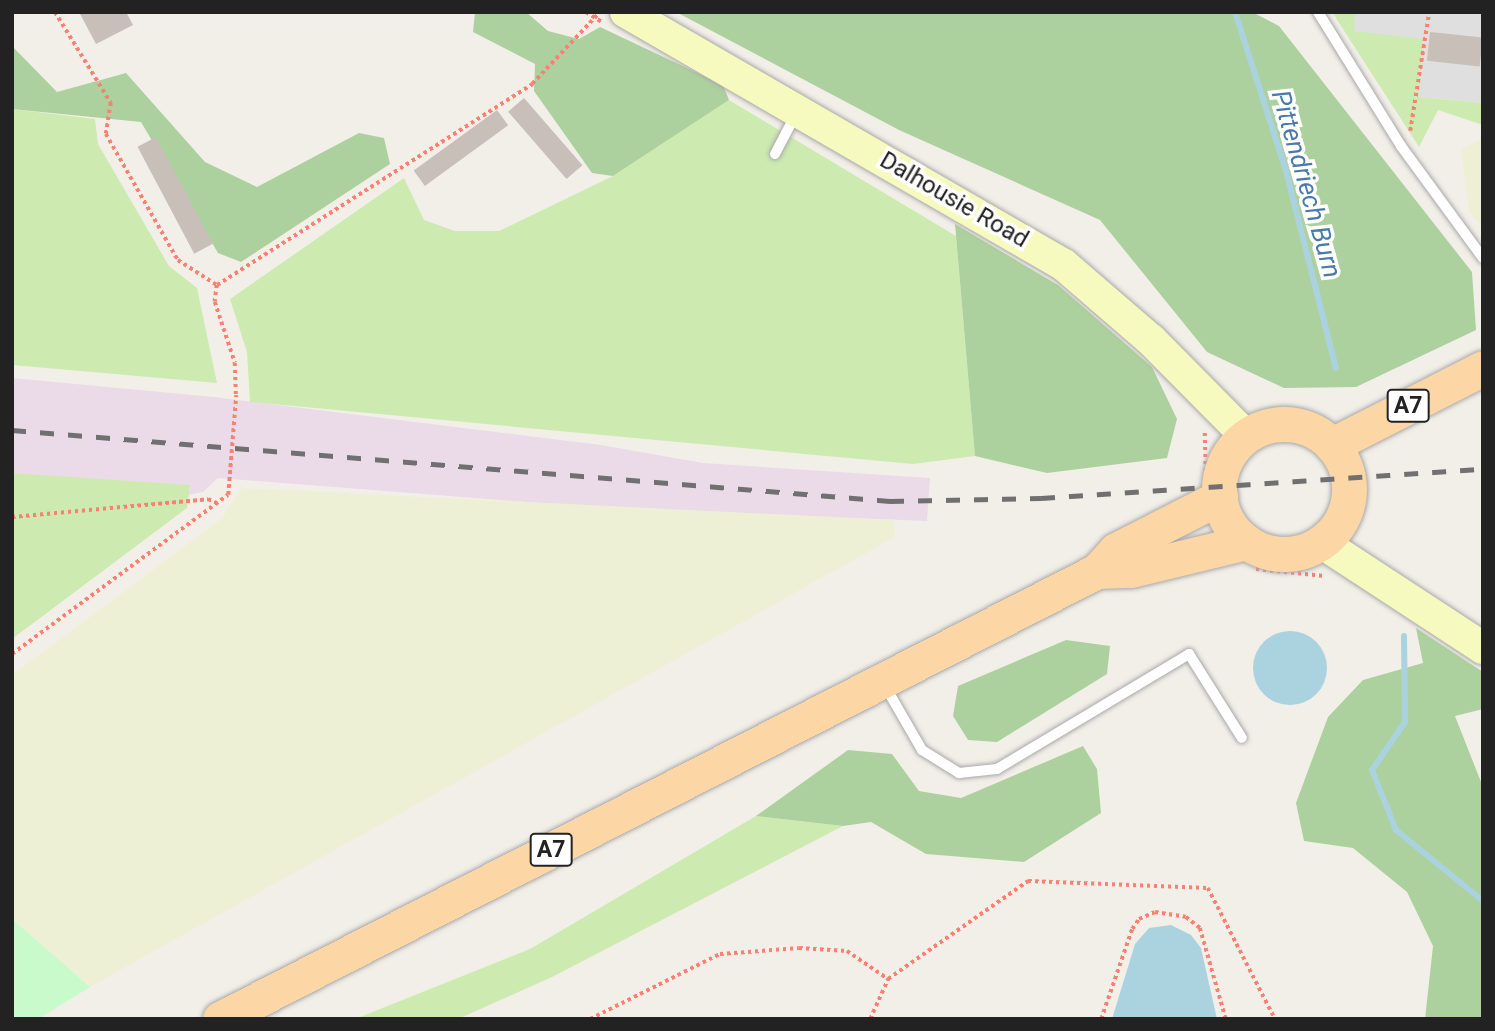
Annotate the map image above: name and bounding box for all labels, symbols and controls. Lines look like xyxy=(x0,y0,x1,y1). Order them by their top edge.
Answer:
water label: Pittendriech Burn xyxy=(1264,87,1348,281)
street label: Dalhousie Road xyxy=(875,146,1033,254)
road number: A7 xyxy=(1385,386,1431,426)
road number: A7 xyxy=(528,830,574,870)

